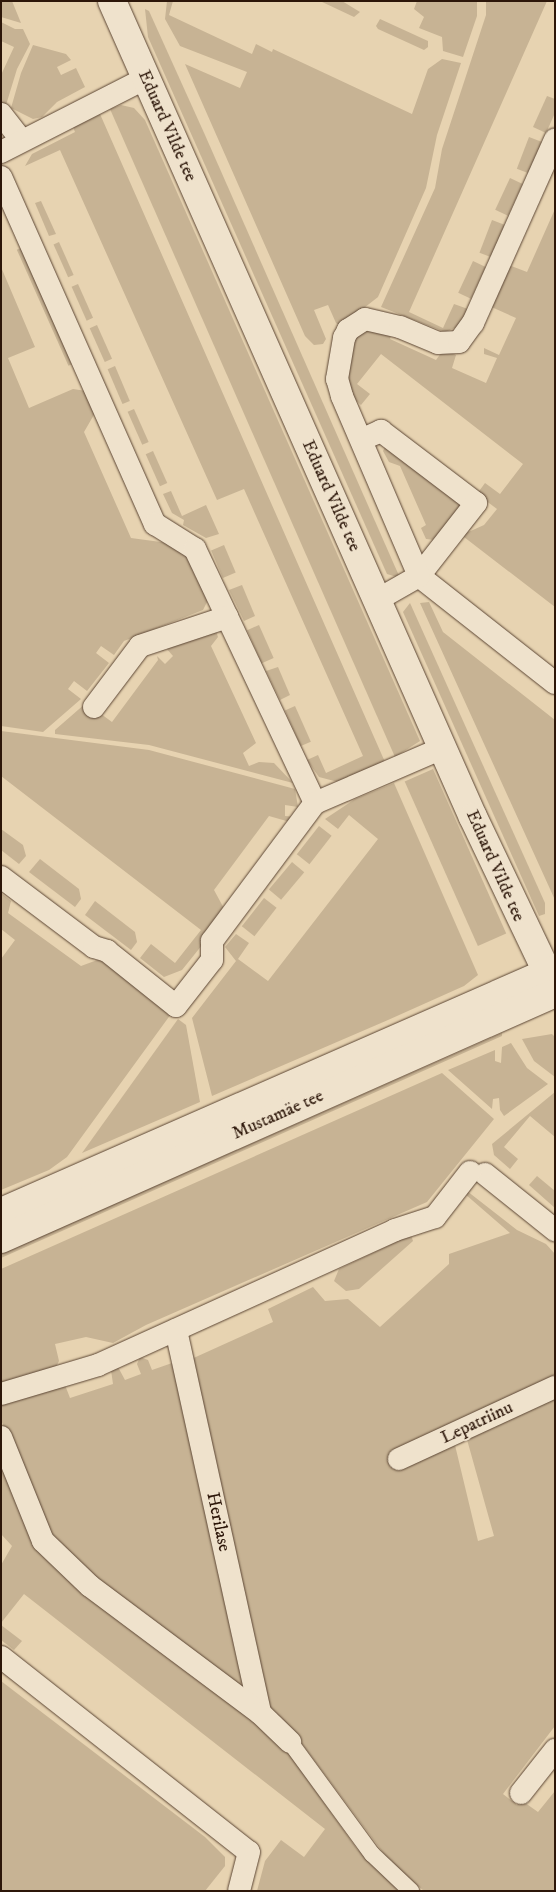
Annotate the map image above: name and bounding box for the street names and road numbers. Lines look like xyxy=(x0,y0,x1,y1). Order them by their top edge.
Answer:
street label: Eduard Vilde tee xyxy=(133,67,201,185)
street label: Eduard Vilde tee xyxy=(297,437,365,555)
street label: Eduard Vilde tee xyxy=(461,807,529,925)
street label: Mustamäe tee xyxy=(229,1085,327,1145)
street label: Lepatriinu xyxy=(438,1397,516,1449)
street label: Herilase xyxy=(201,1490,235,1554)

